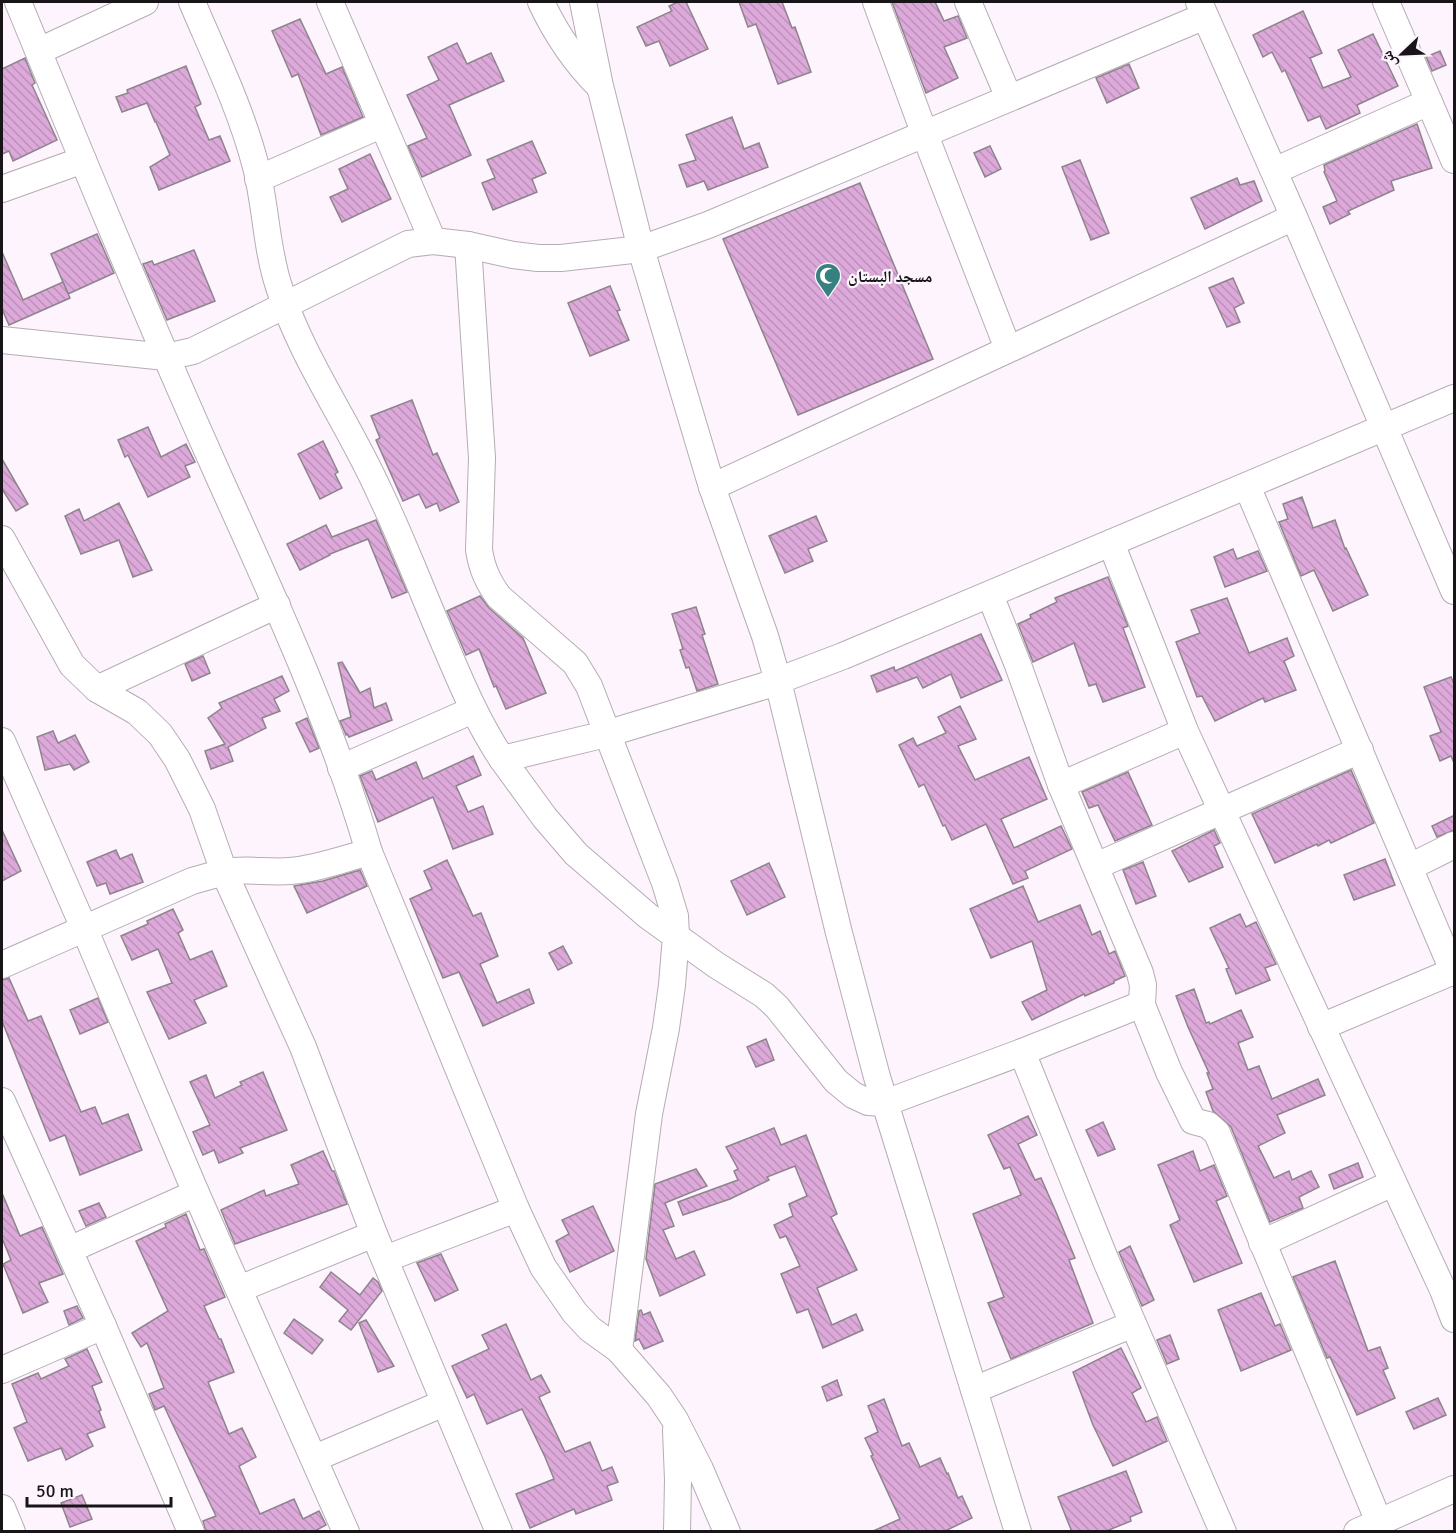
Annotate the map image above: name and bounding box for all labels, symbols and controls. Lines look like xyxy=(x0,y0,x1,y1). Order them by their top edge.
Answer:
north arrow xyxy=(1372,24,1432,84)
text: ش xyxy=(1377,48,1402,71)
mosque icon: مسجد البستان xyxy=(813,261,843,299)
place label: مسجد البستان xyxy=(848,267,932,287)
scale bar xyxy=(27,1470,171,1508)
text: 50 m xyxy=(36,1480,74,1502)

